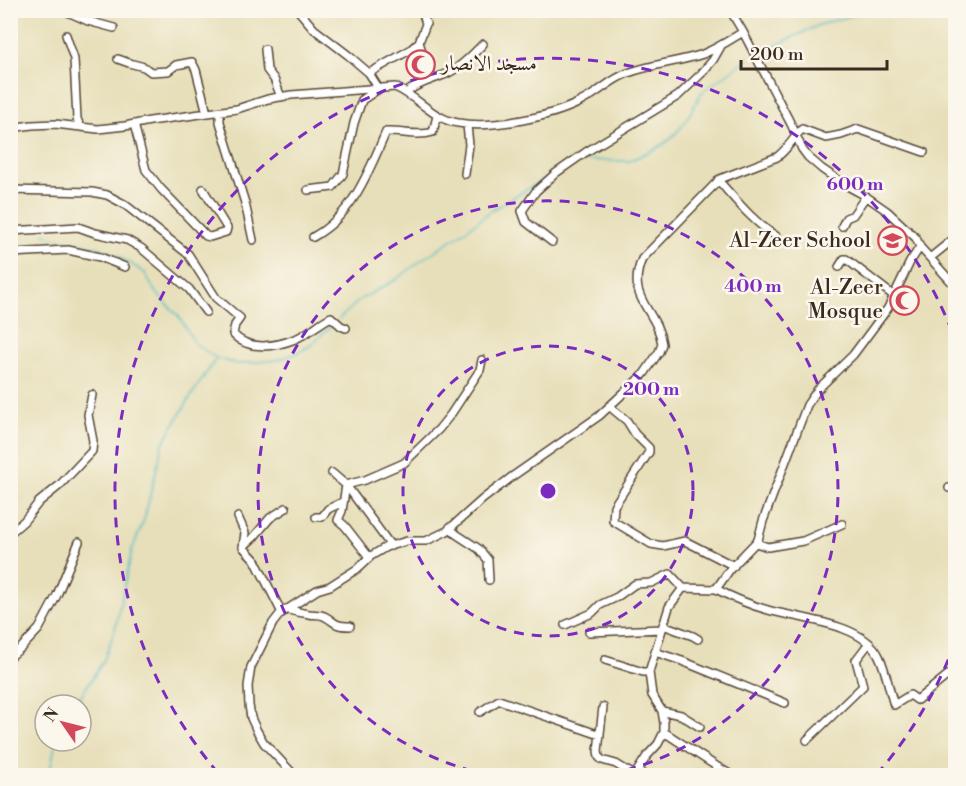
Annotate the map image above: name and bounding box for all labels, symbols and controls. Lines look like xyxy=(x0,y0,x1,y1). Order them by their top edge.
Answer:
scale bar xyxy=(741,33,886,71)
text: 200 m xyxy=(750,43,804,66)
mosque icon: مسجد الانصار xyxy=(404,48,436,80)
place label: مسجد الانصار xyxy=(439,51,537,77)
text: 600 m xyxy=(827,173,884,196)
school or university icon: Al-Zeer School xyxy=(876,225,908,257)
place label: Al-Zeer School xyxy=(728,228,871,254)
text: 400 m xyxy=(724,275,782,298)
place label: Al-Zeer Mosque xyxy=(808,275,883,325)
mosque icon: Al-Zeer Mosque xyxy=(888,284,920,316)
text: 200 m xyxy=(623,378,680,401)
centre of rings xyxy=(538,481,558,501)
north arrow xyxy=(33,693,93,753)
text: N xyxy=(40,704,64,726)

